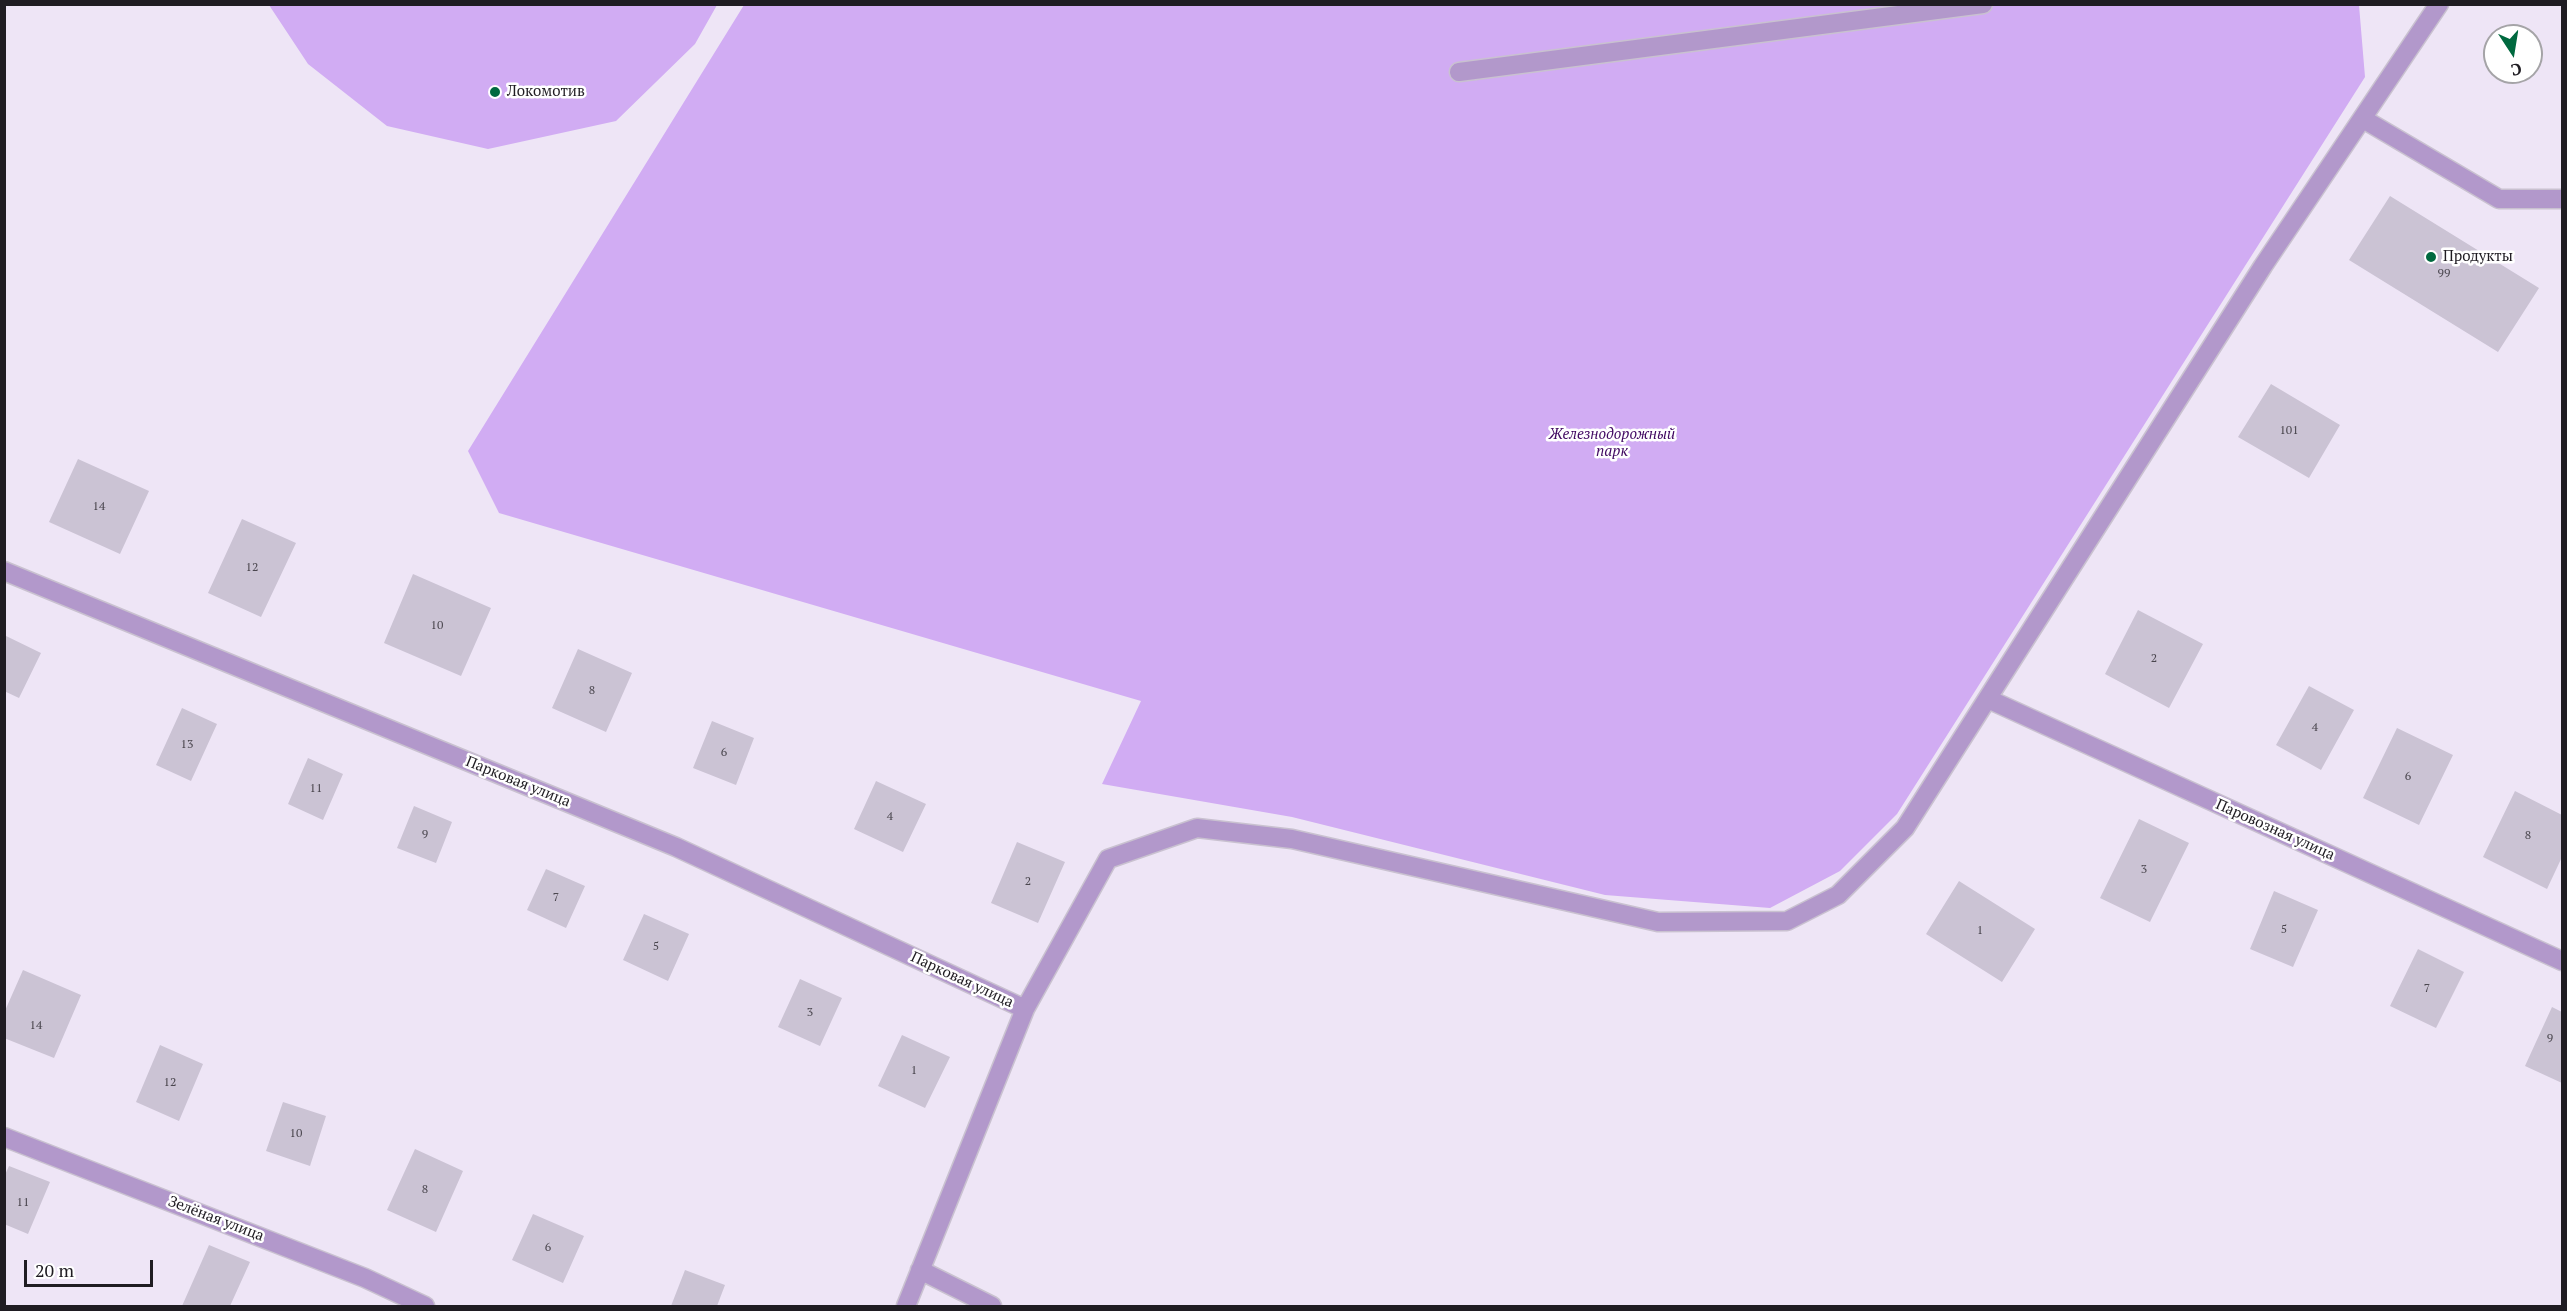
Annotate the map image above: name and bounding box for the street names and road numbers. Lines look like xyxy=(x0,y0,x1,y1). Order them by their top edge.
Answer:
street label: Парковая улица xyxy=(463,753,573,811)
street label: Паровозная улица xyxy=(2213,796,2337,864)
street label: Парковая улица xyxy=(908,948,1016,1012)
street label: Зелёная улица xyxy=(166,1193,266,1245)

